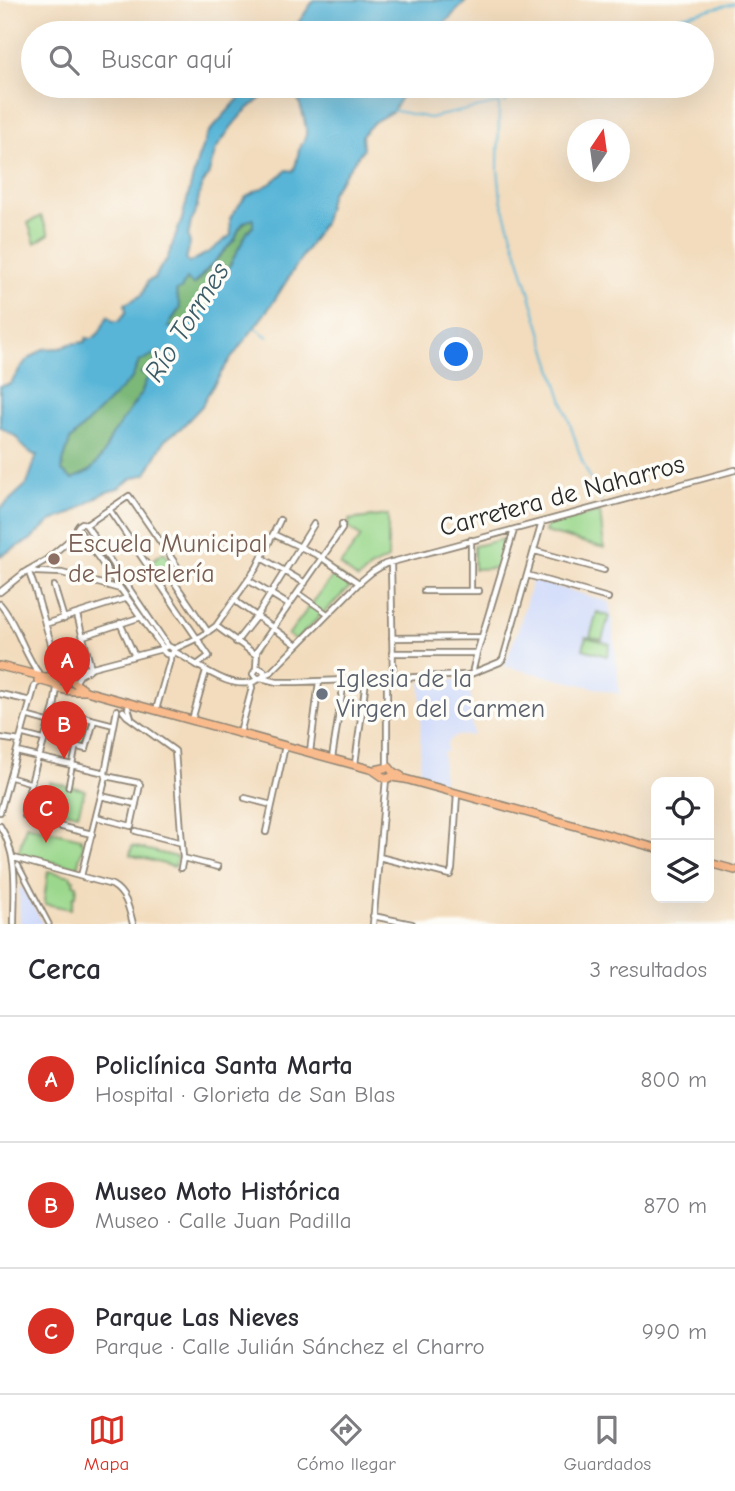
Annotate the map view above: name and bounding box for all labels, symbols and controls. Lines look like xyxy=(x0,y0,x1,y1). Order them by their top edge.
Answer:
search box xyxy=(21,21,714,98)
icon: search xyxy=(45,41,83,79)
text: Buscar aquí xyxy=(101,45,232,75)
north arrow xyxy=(567,119,630,182)
water label: Río Tormes xyxy=(138,256,236,387)
your location xyxy=(439,337,473,371)
street label: Carretera de Naharros xyxy=(436,449,688,543)
place label: Escuela Municipal de Hostelería xyxy=(68,529,268,589)
marker: Escuela Municipal de Hostelería xyxy=(46,551,62,567)
pin: A xyxy=(44,637,90,695)
place label: Iglesia de la Virgen del Carmen xyxy=(336,664,545,724)
marker: Iglesia de la Virgen del Carmen xyxy=(314,686,330,702)
pin: B xyxy=(41,701,87,759)
map controls xyxy=(651,777,714,903)
button: locate xyxy=(651,777,714,840)
pin: C xyxy=(23,785,69,843)
button: layers xyxy=(651,840,714,903)
text: Cerca xyxy=(28,952,101,987)
text: 3 resultados xyxy=(590,956,707,983)
text: Policlínica Santa Marta xyxy=(95,1051,353,1081)
text: A xyxy=(45,1066,57,1093)
text: 800 m xyxy=(640,1066,707,1093)
text: Hospital · Glorieta de San Blas xyxy=(95,1081,395,1108)
text: Museo Moto Histórica xyxy=(95,1177,340,1207)
text: B xyxy=(44,1192,58,1219)
text: 870 m xyxy=(644,1192,707,1219)
text: Museo · Calle Juan Padilla xyxy=(95,1207,352,1234)
text: Parque Las Nieves xyxy=(95,1303,299,1333)
text: C xyxy=(44,1318,58,1345)
text: 990 m xyxy=(642,1318,707,1345)
text: Parque · Calle Julián Sánchez el Charro xyxy=(95,1333,485,1360)
tab: Mapa xyxy=(84,1411,129,1475)
tab: Cómo llegar xyxy=(297,1411,396,1475)
tab: Guardados xyxy=(563,1411,651,1475)

